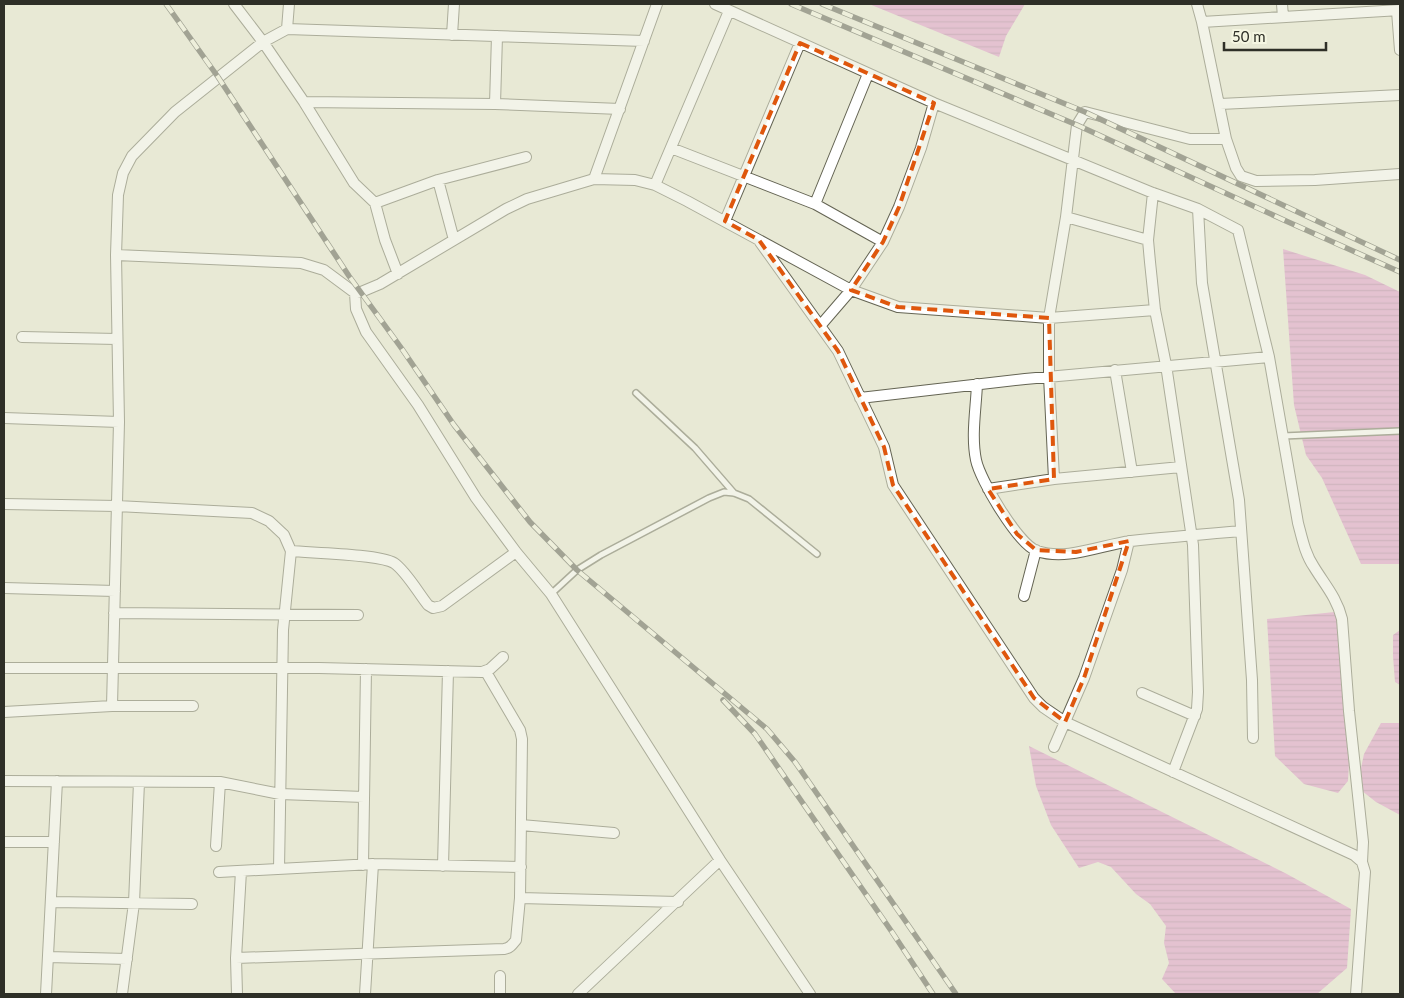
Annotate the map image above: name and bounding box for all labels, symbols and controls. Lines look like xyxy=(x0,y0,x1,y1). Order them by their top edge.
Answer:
scale bar xyxy=(1224,20,1326,52)
text: 50 m xyxy=(1232,27,1266,45)

